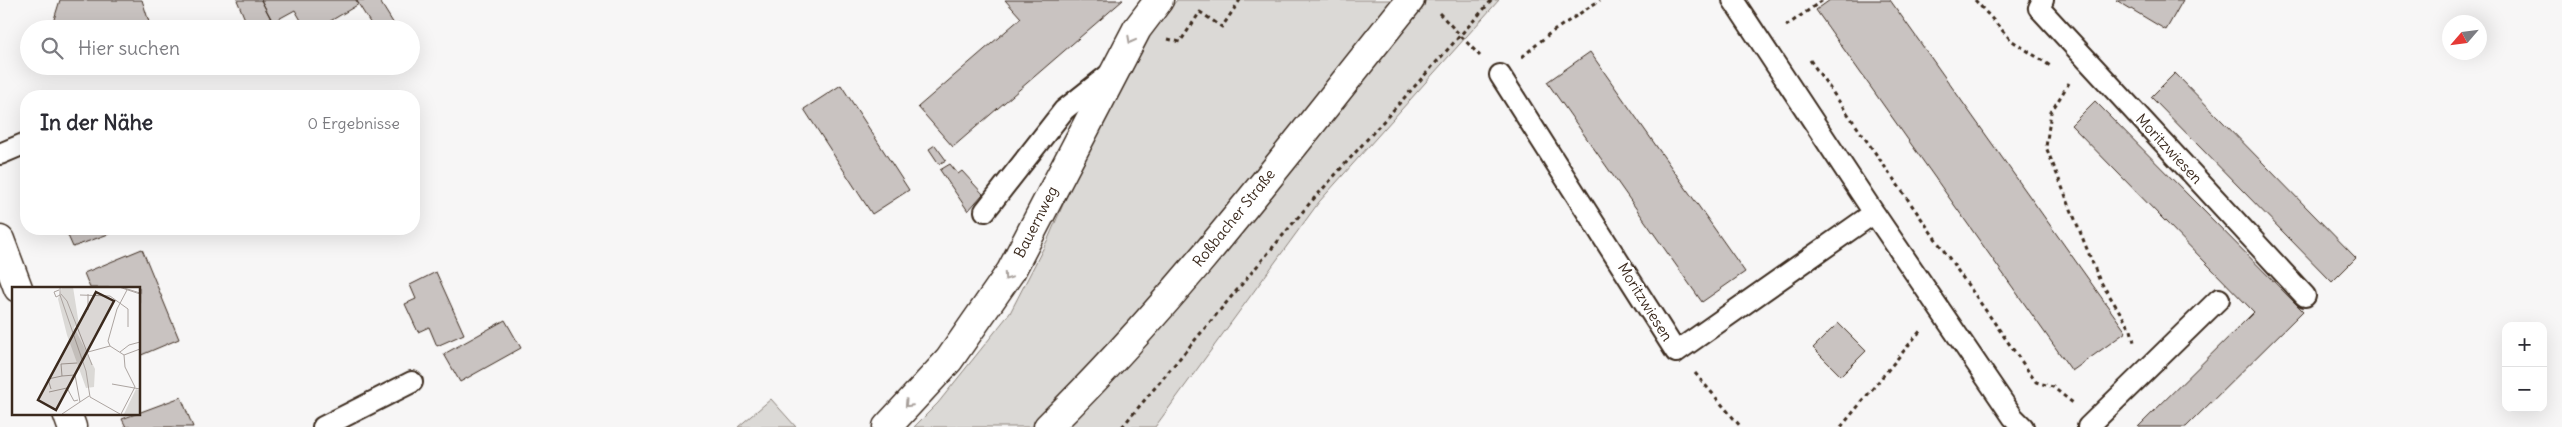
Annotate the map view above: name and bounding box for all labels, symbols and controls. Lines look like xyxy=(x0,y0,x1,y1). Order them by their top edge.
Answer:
north arrow xyxy=(2442,15,2487,60)
search box xyxy=(20,20,420,75)
icon: search xyxy=(38,34,66,62)
one-way arrow xyxy=(1127,34,1137,43)
text: Hier suchen xyxy=(78,36,180,60)
text: In der Nähe xyxy=(40,109,153,136)
street label: Moritzwiesen xyxy=(2132,110,2207,188)
text: 0 Ergebnisse xyxy=(308,113,400,133)
street label: Roßbacher Straße xyxy=(1188,165,1279,271)
street label: Bauernweg xyxy=(1009,183,1062,261)
street label: Moritzwiesen xyxy=(1614,259,1677,345)
one-way arrow xyxy=(1004,271,1013,280)
inset map xyxy=(12,287,140,414)
map controls xyxy=(2502,322,2547,412)
button: + xyxy=(2502,322,2547,367)
button: − xyxy=(2502,367,2547,412)
one-way arrow xyxy=(904,399,913,408)

